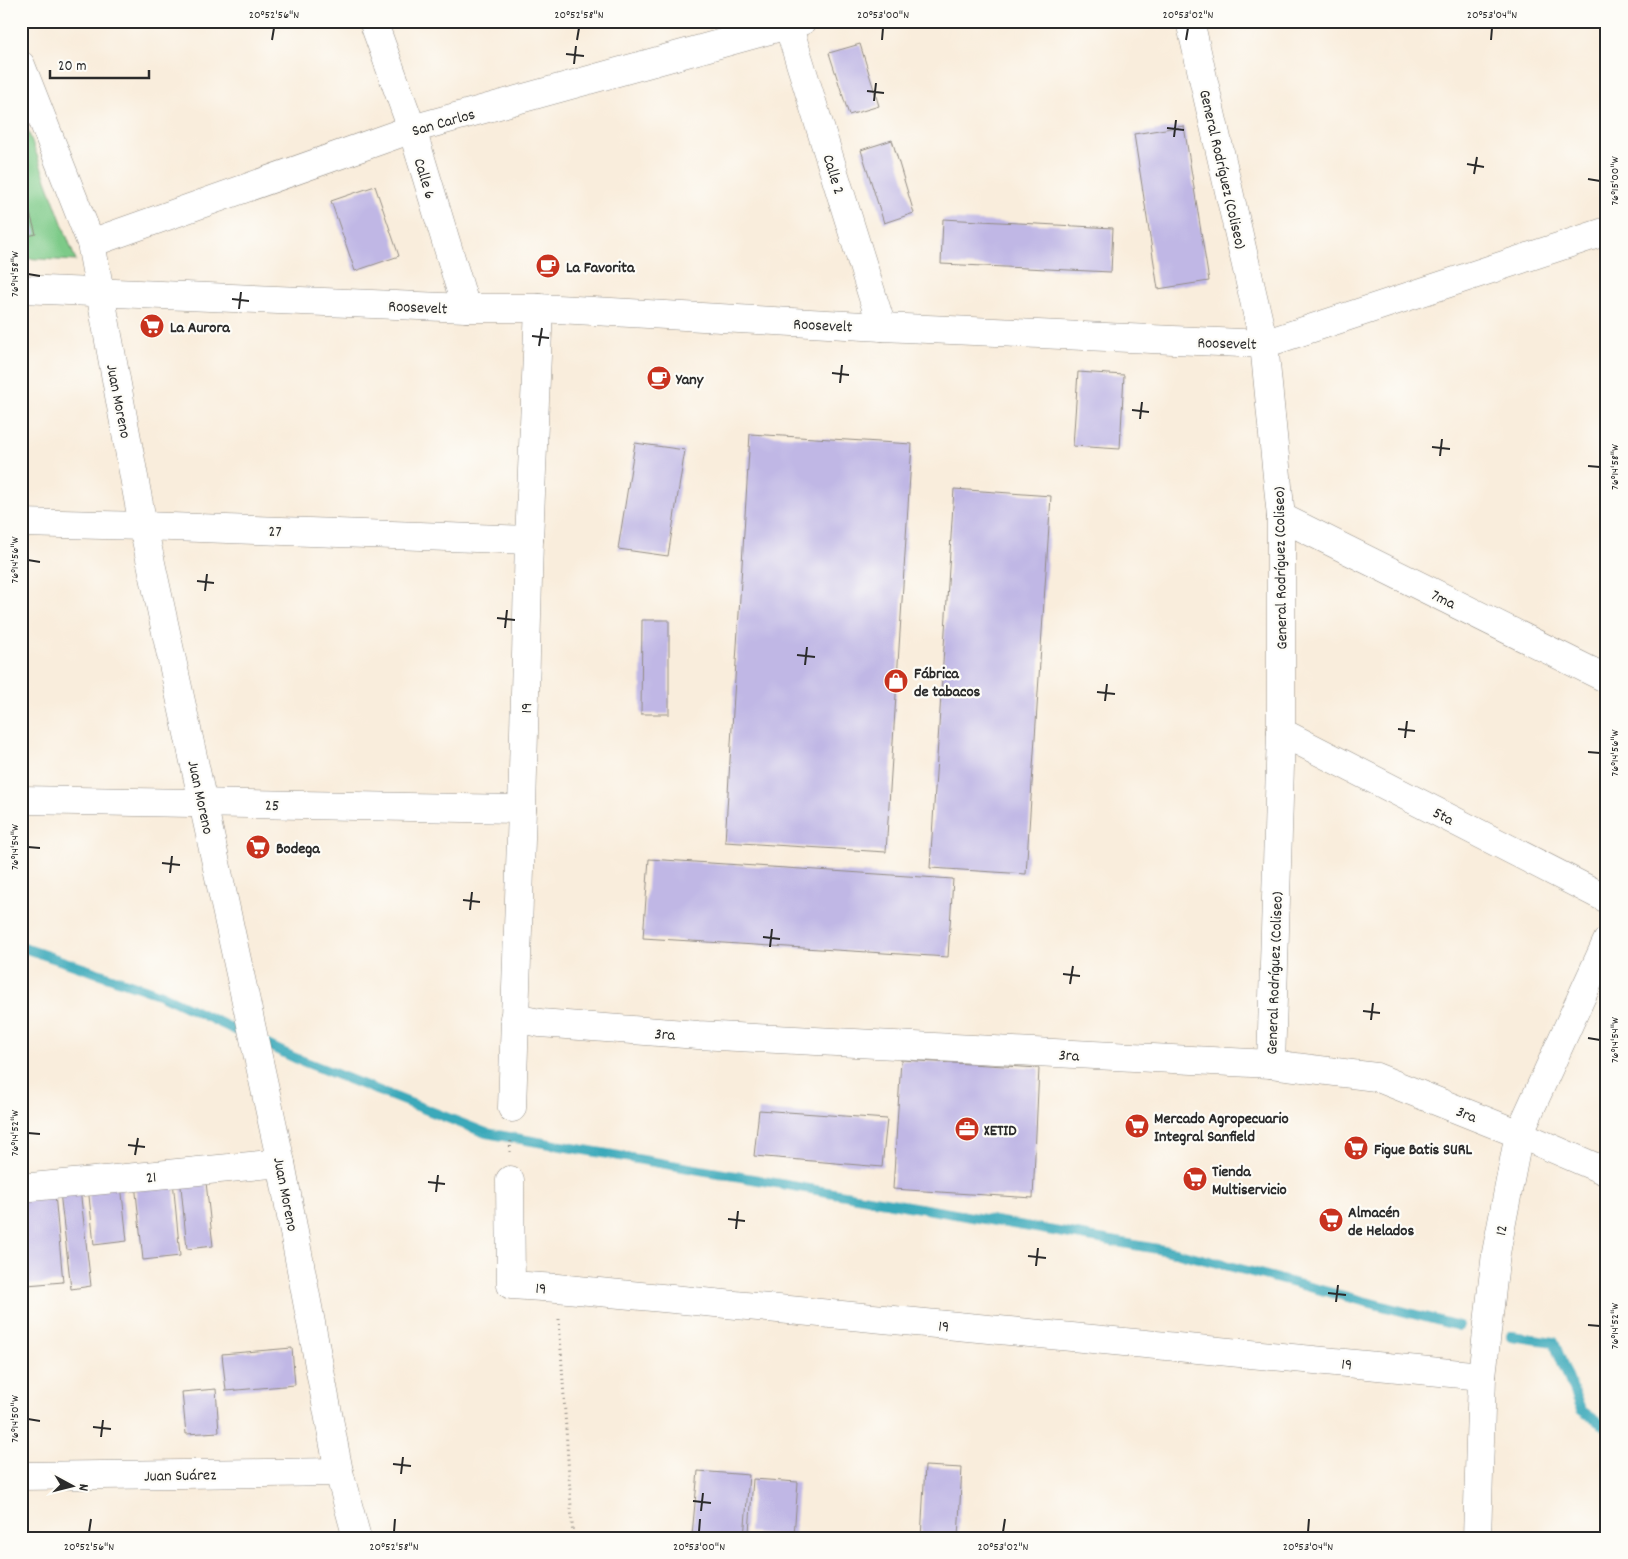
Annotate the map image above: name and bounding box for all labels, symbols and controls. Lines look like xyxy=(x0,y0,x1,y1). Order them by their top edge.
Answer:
text: 20°52'56"N xyxy=(249,7,299,24)
text: 20°52'58"N xyxy=(554,7,604,24)
text: 20°53'00"N xyxy=(857,7,909,24)
text: 20°53'02"N xyxy=(1163,7,1214,24)
text: 20°53'04"N xyxy=(1467,7,1517,24)
scale bar xyxy=(50,48,149,80)
text: 20 m xyxy=(58,56,86,78)
street label: General Rodríguez (Coliseo) xyxy=(1192,88,1251,252)
street label: San Carlos xyxy=(409,103,478,143)
street label: Calle 2 xyxy=(816,152,850,198)
street label: Calle 6 xyxy=(407,155,441,202)
text: 76°15'00"W xyxy=(1607,156,1624,206)
text: 76°14'58"W xyxy=(7,251,24,297)
cafe icon: La Favorita xyxy=(535,253,561,279)
place label: La Favorita xyxy=(566,257,636,280)
street label: Roosevelt xyxy=(388,295,448,322)
supermarket icon: La Aurora xyxy=(139,313,165,339)
street label: Roosevelt xyxy=(793,313,853,340)
place label: La Aurora xyxy=(170,317,231,340)
street label: Roosevelt xyxy=(1197,332,1257,357)
street label: Juan Moreno xyxy=(99,362,136,441)
cafe icon: Yany xyxy=(646,365,672,391)
place label: Yany xyxy=(675,369,705,392)
text: 76°14'58"W xyxy=(1607,444,1624,490)
street label: General Rodríguez (Coliseo) xyxy=(1269,486,1294,650)
street label: 27 xyxy=(268,521,282,544)
text: 76°14'56"W xyxy=(7,536,24,583)
street label: 7ma xyxy=(1427,585,1459,616)
place label: Fábrica de tabacos xyxy=(914,663,981,704)
shop icon: Fábrica de tabacos xyxy=(883,668,909,694)
street label: 19 xyxy=(516,702,539,714)
text: 76°14'56"W xyxy=(1607,729,1624,776)
street label: Juan Moreno xyxy=(180,758,219,837)
street label: 25 xyxy=(265,795,279,818)
street label: 5ta xyxy=(1428,802,1458,832)
text: 76°14'54"W xyxy=(7,824,24,870)
supermarket icon: Bodega xyxy=(245,834,271,860)
place label: Bodega xyxy=(276,838,321,861)
street label: General Rodríguez (Coliseo) xyxy=(1261,891,1290,1055)
text: 76°14'54"W xyxy=(1607,1017,1624,1063)
street label: 3ra xyxy=(654,1023,676,1048)
street label: 3ra xyxy=(1058,1044,1080,1069)
street label: 3ra xyxy=(1452,1101,1480,1130)
place label: Mercado Agropecuario Integral Sanfield xyxy=(1154,1108,1289,1149)
text: 76°14'52"W xyxy=(7,1110,24,1156)
supermarket icon: Mercado Agropecuario Integral Sanfield xyxy=(1124,1113,1150,1139)
office icon: XETID xyxy=(954,1116,980,1142)
place label: XETID xyxy=(984,1120,1017,1143)
supermarket icon: Figue Batis SURL xyxy=(1343,1135,1369,1161)
place label: Figue Batis SURL xyxy=(1374,1139,1473,1162)
street label: Juan Moreno xyxy=(266,1155,303,1234)
place label: Tienda Multiservicio xyxy=(1212,1161,1287,1202)
supermarket icon: Tienda Multiservicio xyxy=(1182,1166,1208,1192)
street label: 21 xyxy=(145,1167,158,1190)
place label: Almacén de Helados xyxy=(1348,1202,1414,1243)
supermarket icon: Almacén de Helados xyxy=(1318,1207,1344,1233)
street label: 12 xyxy=(1490,1223,1515,1238)
street label: 19 xyxy=(535,1278,547,1301)
text: 76°14'52"W xyxy=(1607,1303,1624,1349)
street label: 19 xyxy=(937,1316,950,1339)
street label: 19 xyxy=(1340,1354,1353,1377)
text: 76°14'50"W xyxy=(7,1395,24,1443)
north arrow xyxy=(48,1462,98,1512)
street label: Juan Suárez xyxy=(144,1464,216,1489)
text: N xyxy=(73,1483,93,1492)
text: 20°52'56"N xyxy=(64,1539,114,1556)
text: 20°52'58"N xyxy=(369,1539,419,1556)
text: 20°53'00"N xyxy=(673,1539,725,1556)
text: 20°53'02"N xyxy=(978,1539,1029,1556)
text: 20°53'04"N xyxy=(1283,1539,1333,1556)

